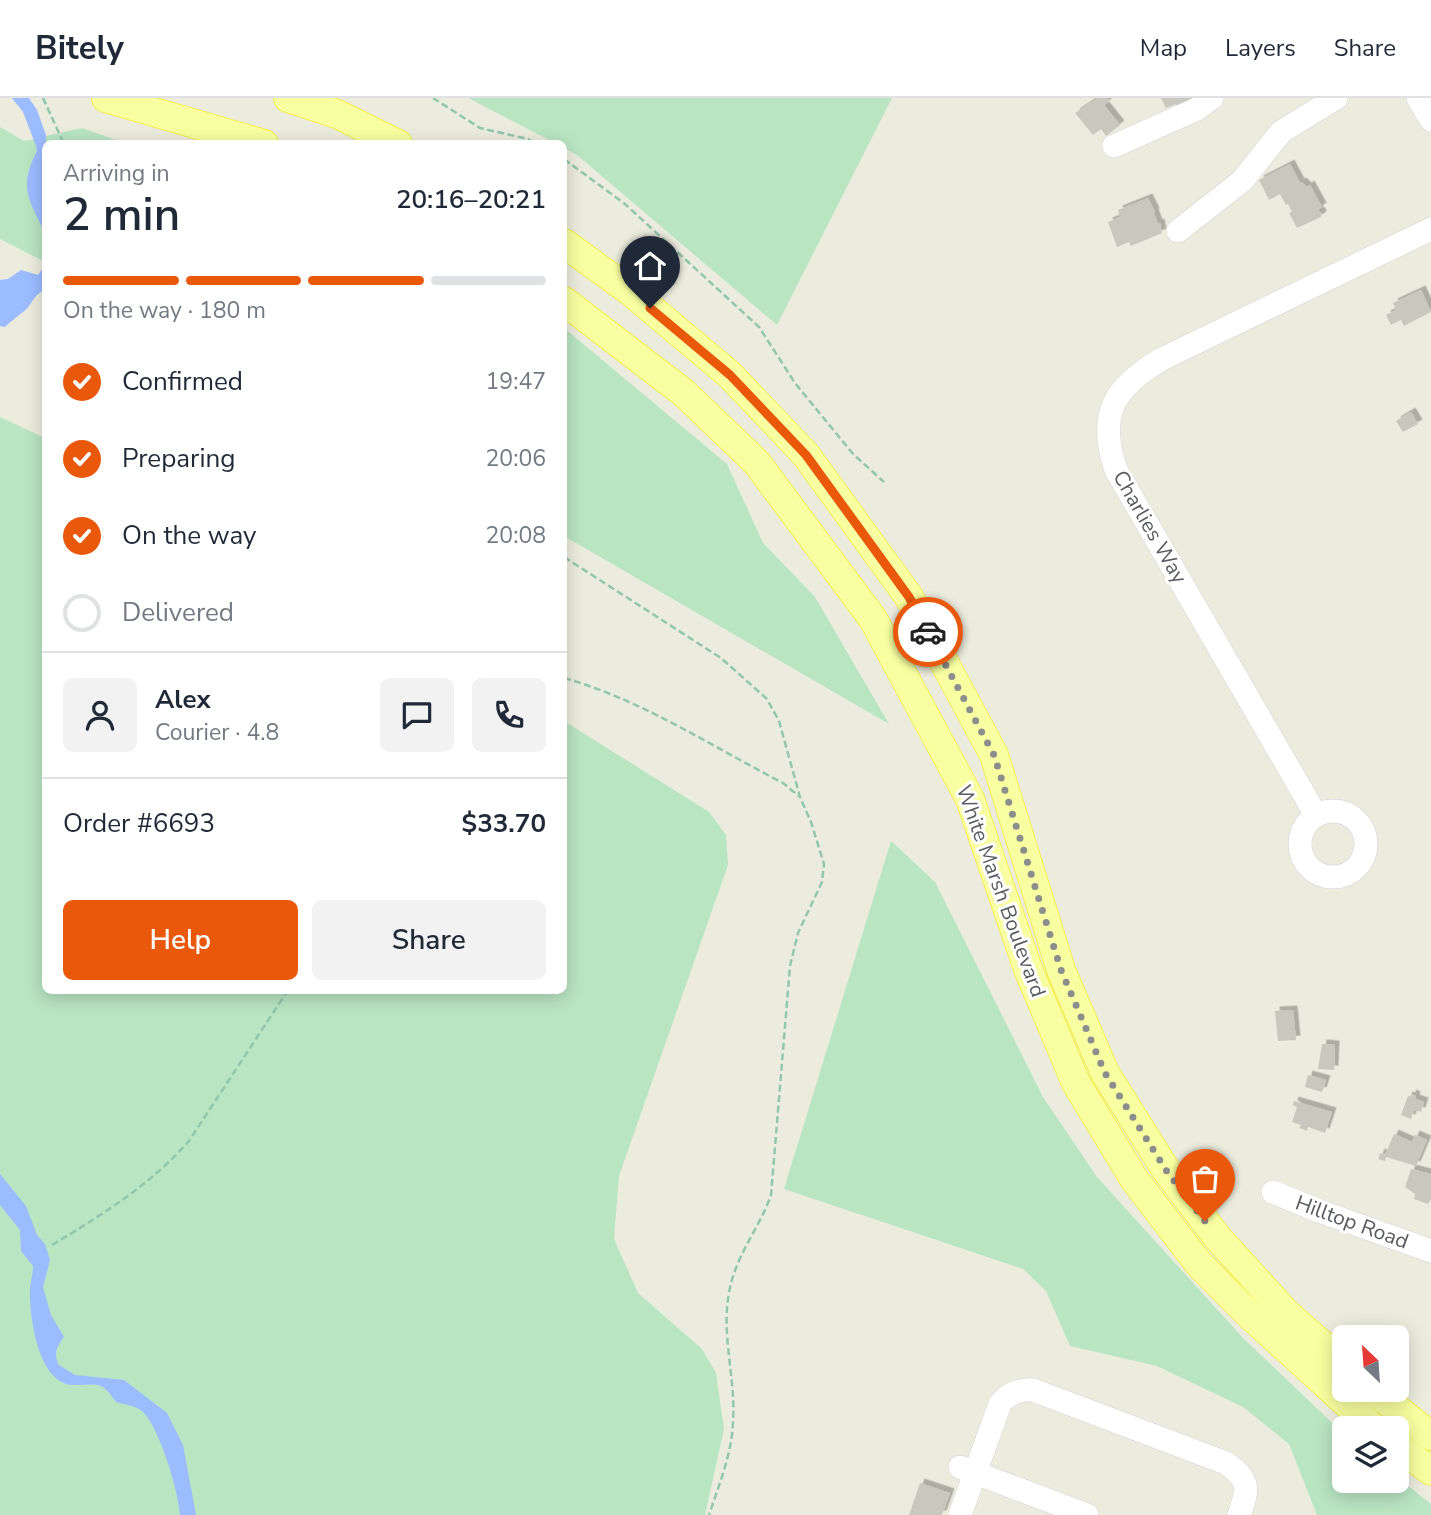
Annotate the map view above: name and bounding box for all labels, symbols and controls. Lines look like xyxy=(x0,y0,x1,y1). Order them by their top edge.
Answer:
text: Bitely xyxy=(35,26,124,71)
text: Map xyxy=(1140,32,1187,64)
text: Layers xyxy=(1225,32,1296,64)
text: Share xyxy=(1334,32,1396,64)
text: Arriving in xyxy=(63,158,170,189)
text: 20:16–20:21 xyxy=(396,182,546,217)
text: 2 min xyxy=(63,183,180,246)
pin xyxy=(620,236,680,308)
icon: home xyxy=(631,247,669,285)
text: On the way · 180 m xyxy=(63,295,266,326)
icon: check xyxy=(63,363,101,401)
text: Confirmed xyxy=(122,364,243,399)
text: 19:47 xyxy=(486,366,546,397)
icon: check xyxy=(63,440,101,478)
text: Preparing xyxy=(122,441,235,476)
text: 20:06 xyxy=(486,443,546,474)
street label: Charlies Way xyxy=(1106,465,1194,589)
icon: check xyxy=(63,517,101,555)
text: On the way xyxy=(122,518,256,553)
text: 20:08 xyxy=(486,520,546,551)
text: Delivered xyxy=(122,595,234,630)
courier xyxy=(893,597,963,667)
icon: car xyxy=(909,613,947,651)
button: person xyxy=(63,678,137,752)
button: chat xyxy=(380,678,454,752)
button: phone xyxy=(472,678,546,752)
text: Alex xyxy=(155,682,211,717)
text: Courier · 4.8 xyxy=(155,717,279,748)
street label: White Marsh Boulevard xyxy=(950,781,1052,1001)
text: Order #6693 xyxy=(63,806,215,841)
text: $33.70 xyxy=(462,806,546,841)
button: Help xyxy=(63,900,298,980)
button: Share xyxy=(312,900,546,980)
pin xyxy=(1175,1149,1235,1221)
icon: bag xyxy=(1186,1160,1224,1198)
street label: Hilltop Road xyxy=(1292,1189,1412,1255)
north arrow xyxy=(1332,1325,1409,1402)
map controls xyxy=(1332,1325,1409,1493)
button: layers xyxy=(1332,1416,1409,1493)

